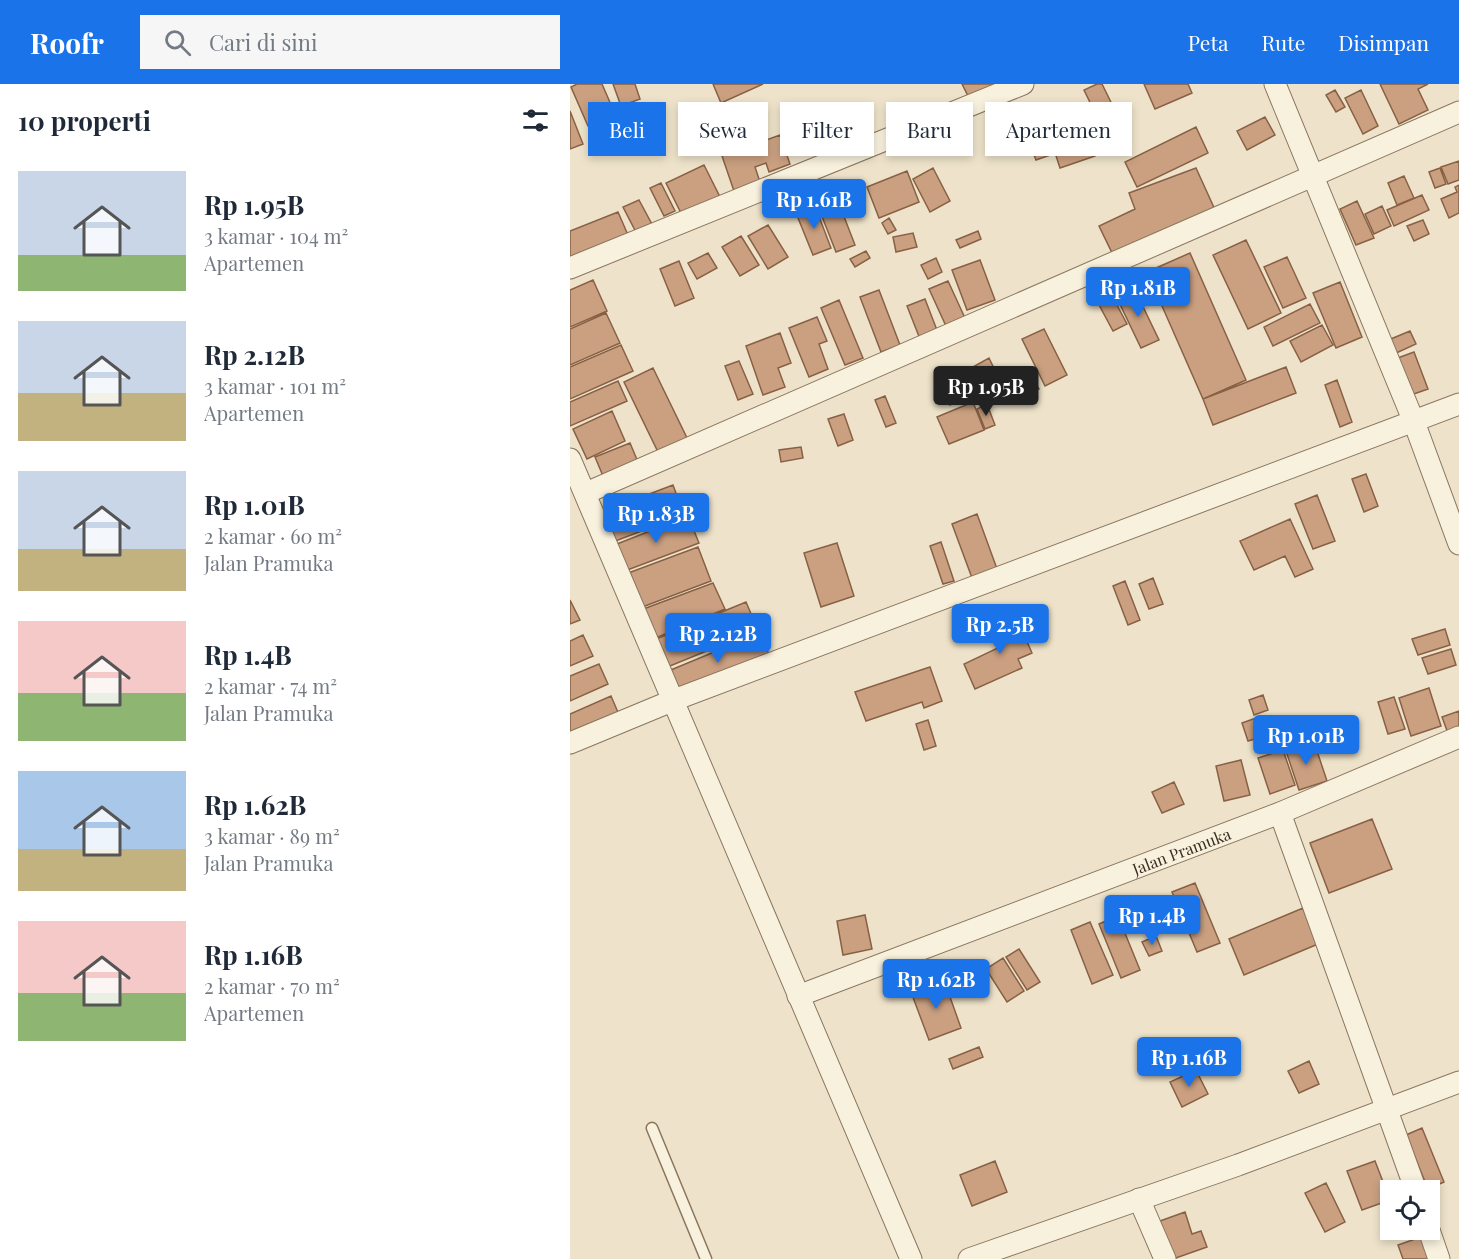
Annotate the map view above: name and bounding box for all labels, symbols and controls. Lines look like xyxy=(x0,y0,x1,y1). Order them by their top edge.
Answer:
search box xyxy=(140,15,560,69)
text: Roofr xyxy=(30,24,104,61)
icon: search xyxy=(161,26,194,59)
text: Cari di sini xyxy=(209,27,317,57)
text: Peta xyxy=(1188,28,1228,56)
text: Rute xyxy=(1261,28,1305,56)
text: Disimpan xyxy=(1338,28,1429,56)
chip: Beli xyxy=(588,102,666,156)
chip: Sewa xyxy=(678,102,768,156)
chip: Filter xyxy=(780,102,874,156)
chip: Baru xyxy=(886,102,973,156)
chip: Apartemen xyxy=(985,102,1132,156)
text: 10 properti xyxy=(18,103,151,138)
icon: filters xyxy=(519,104,552,137)
pin: Rp 1.61B xyxy=(752,179,876,230)
text: Rp 1.61B xyxy=(776,185,852,212)
text: Rp 1.95B xyxy=(204,187,304,222)
icon: home xyxy=(66,195,138,267)
text: 3 kamar · 104 m² xyxy=(204,222,348,249)
text: Apartemen xyxy=(204,249,304,276)
pin: Rp 1.81B xyxy=(1076,267,1200,318)
text: Rp 1.81B xyxy=(1100,273,1176,300)
text: Rp 2.12B xyxy=(204,337,305,372)
icon: home xyxy=(66,345,138,417)
pin: Rp 1.95B xyxy=(924,366,1048,417)
text: 3 kamar · 101 m² xyxy=(204,372,346,399)
text: Rp 1.95B xyxy=(947,372,1025,399)
text: Apartemen xyxy=(204,399,304,426)
text: Rp 1.01B xyxy=(204,487,305,522)
pin: Rp 1.83B xyxy=(594,493,718,544)
icon: home xyxy=(66,495,138,567)
text: Rp 1.83B xyxy=(617,499,695,526)
text: 2 kamar · 60 m² xyxy=(204,522,342,549)
text: Jalan Pramuka xyxy=(204,549,333,576)
pin: Rp 2.5B xyxy=(945,604,1055,655)
text: Rp 2.5B xyxy=(966,610,1034,637)
pin: Rp 2.12B xyxy=(656,613,780,664)
text: Rp 2.12B xyxy=(679,619,757,646)
text: Rp 1.4B xyxy=(204,637,292,672)
icon: home xyxy=(66,645,138,717)
text: 2 kamar · 74 m² xyxy=(204,672,337,699)
text: Jalan Pramuka xyxy=(204,699,333,726)
pin: Rp 1.01B xyxy=(1244,715,1368,766)
text: Rp 1.01B xyxy=(1267,721,1345,748)
text: Rp 1.62B xyxy=(204,787,306,822)
icon: home xyxy=(66,795,138,867)
text: 3 kamar · 89 m² xyxy=(204,822,340,849)
street label: Jalan Pramuka xyxy=(1128,822,1233,879)
text: Jalan Pramuka xyxy=(204,849,333,876)
pin: Rp 1.4B xyxy=(1097,895,1207,946)
text: Rp 1.4B xyxy=(1118,901,1186,928)
text: Rp 1.16B xyxy=(204,937,303,972)
icon: home xyxy=(66,945,138,1017)
pin: Rp 1.62B xyxy=(874,959,998,1010)
text: Rp 1.62B xyxy=(897,965,975,992)
text: 2 kamar · 70 m² xyxy=(204,972,340,999)
text: Apartemen xyxy=(204,999,304,1026)
pin: Rp 1.16B xyxy=(1127,1037,1251,1088)
text: Rp 1.16B xyxy=(1151,1043,1227,1070)
map controls xyxy=(1380,1180,1440,1240)
button: locate xyxy=(1380,1180,1440,1240)

